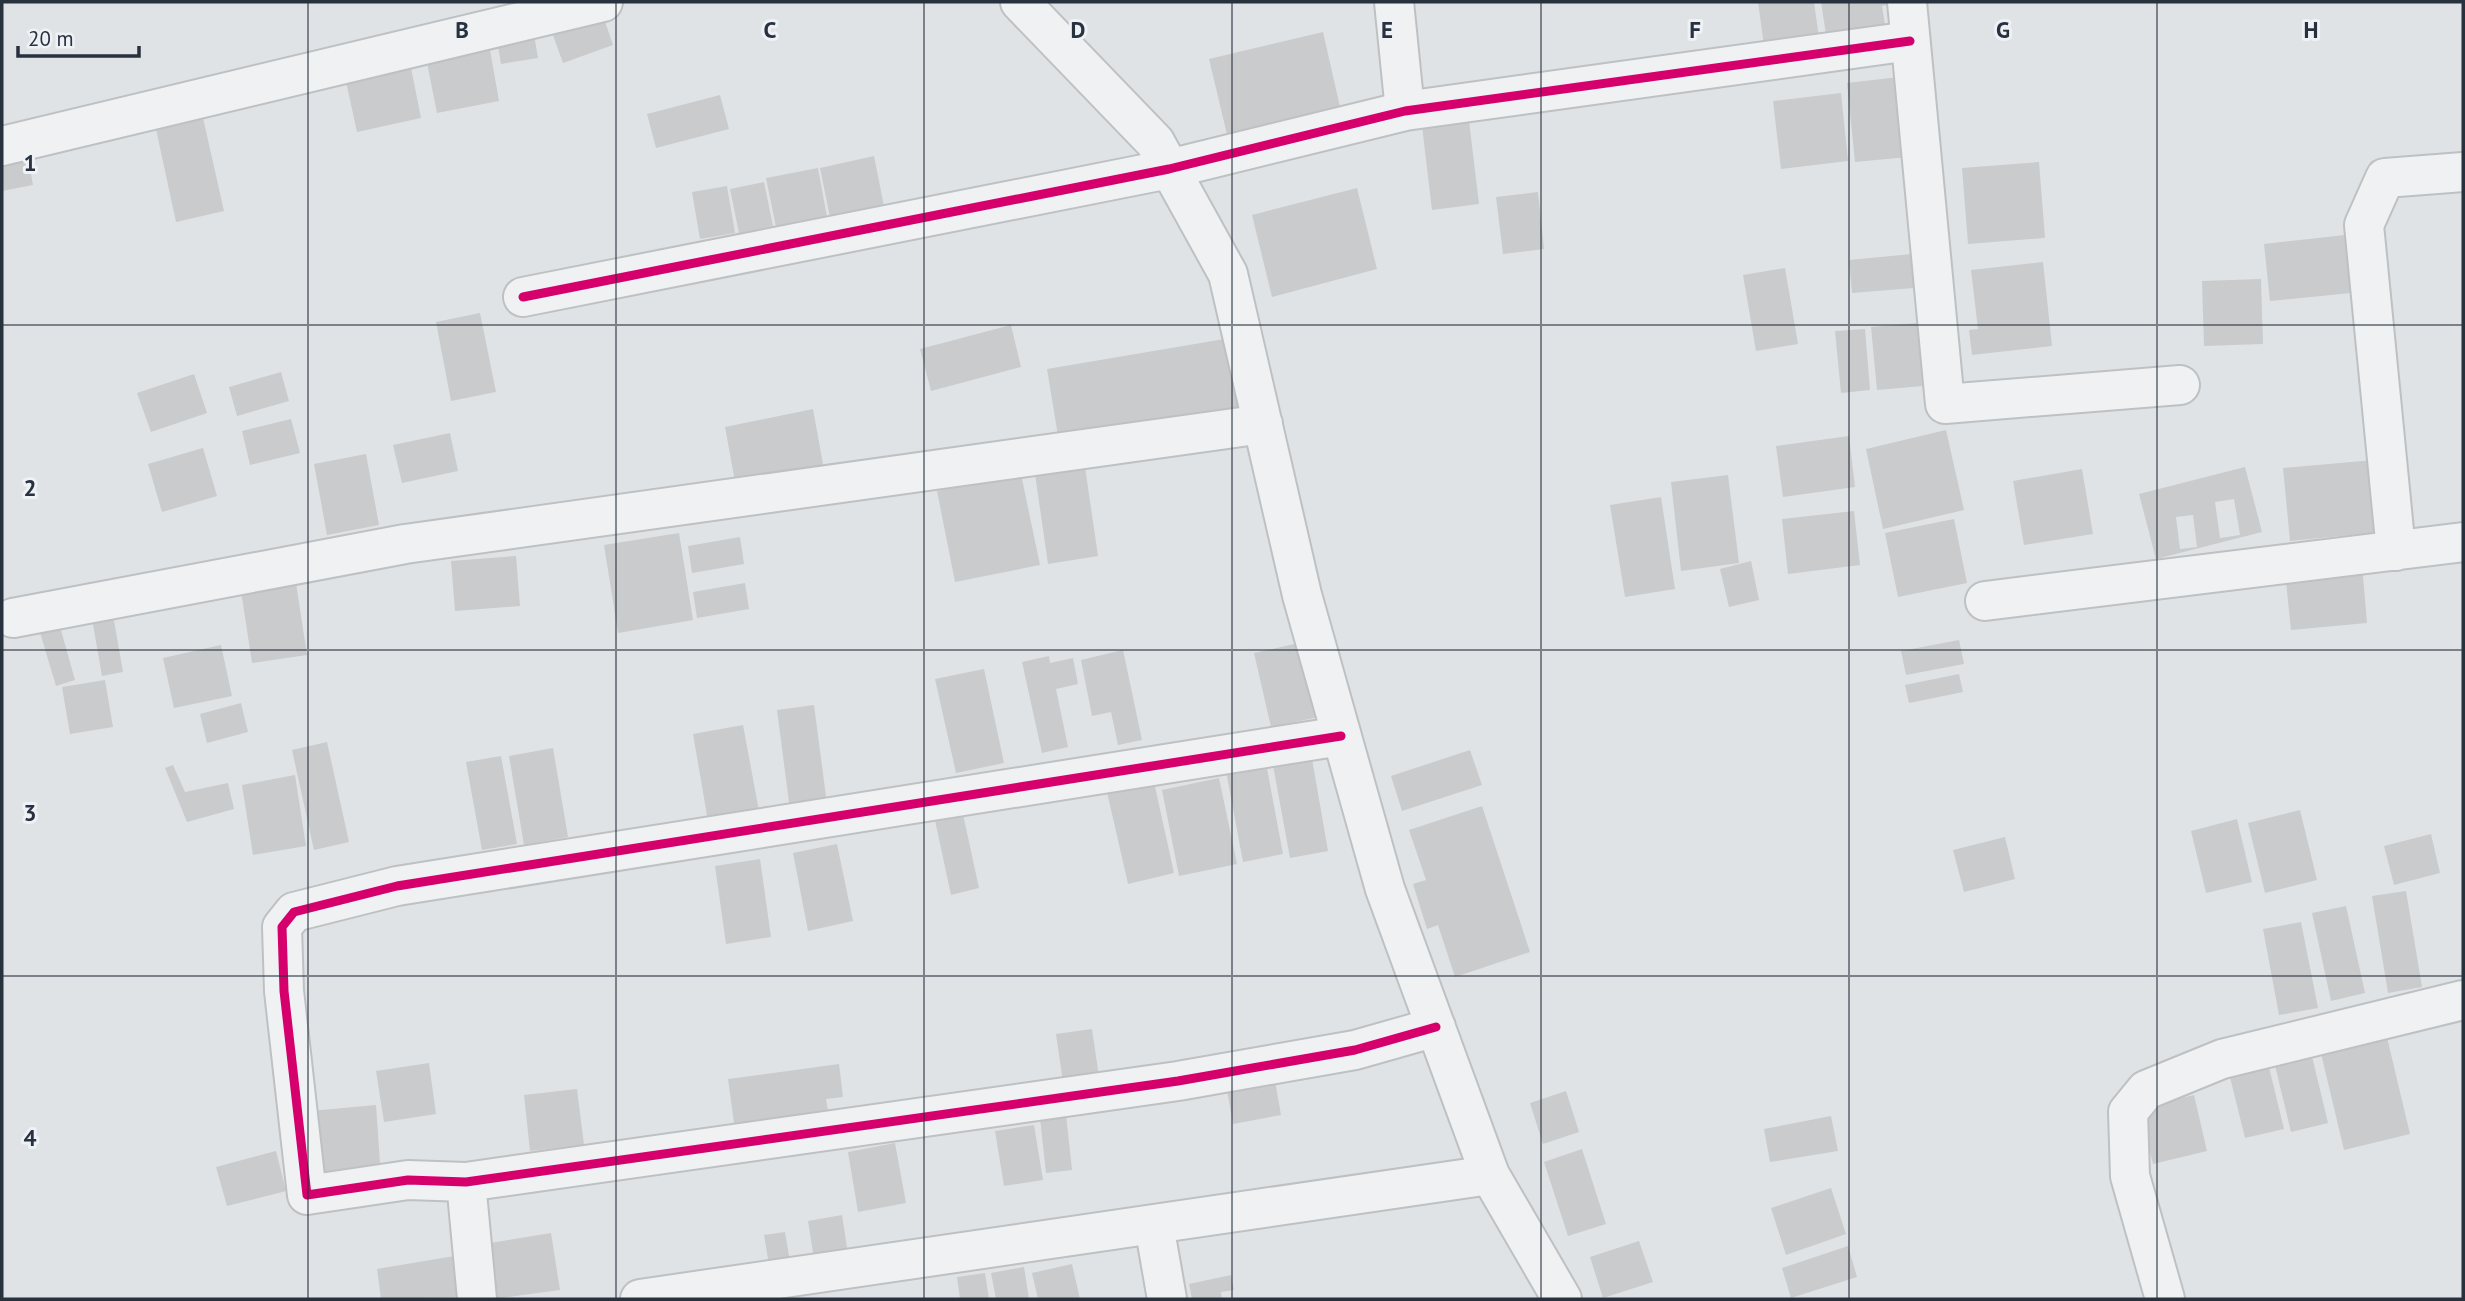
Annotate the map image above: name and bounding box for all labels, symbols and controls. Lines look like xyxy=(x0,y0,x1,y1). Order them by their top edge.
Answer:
scale bar xyxy=(18,14,138,58)
text: B xyxy=(455,15,469,44)
text: C xyxy=(764,15,777,44)
text: D xyxy=(1071,15,1085,44)
text: E xyxy=(1381,15,1393,44)
text: F xyxy=(1689,15,1701,44)
text: G xyxy=(1996,15,2010,44)
text: H xyxy=(2304,15,2318,44)
text: 20 m xyxy=(28,25,74,52)
text: 1 xyxy=(23,148,37,177)
text: 2 xyxy=(23,473,37,502)
text: 3 xyxy=(23,798,37,827)
text: 4 xyxy=(23,1123,37,1152)

